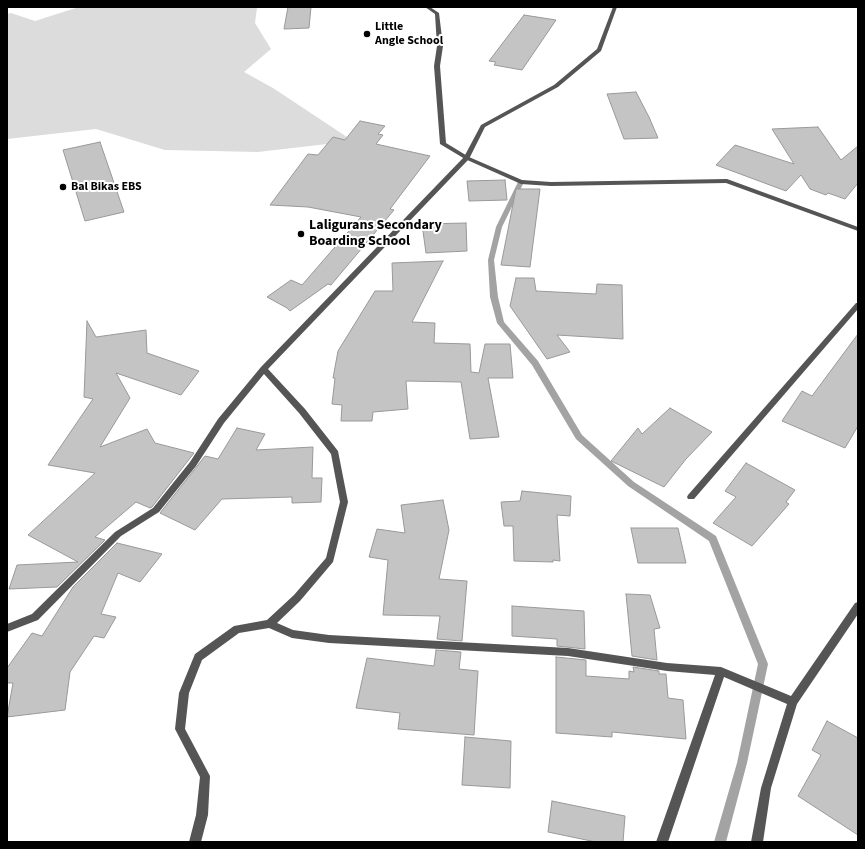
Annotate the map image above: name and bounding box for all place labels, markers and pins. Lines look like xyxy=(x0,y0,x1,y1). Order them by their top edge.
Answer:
place label: Little Angle School xyxy=(375,20,443,48)
marker: Little Angle School xyxy=(362,29,372,39)
place label: Bal Bikas EBS xyxy=(71,180,142,194)
marker: Bal Bikas EBS xyxy=(58,182,68,192)
place label: Laligurans Secondary Boarding School xyxy=(309,218,442,250)
marker: Laligurans Secondary Boarding School xyxy=(296,229,306,239)

